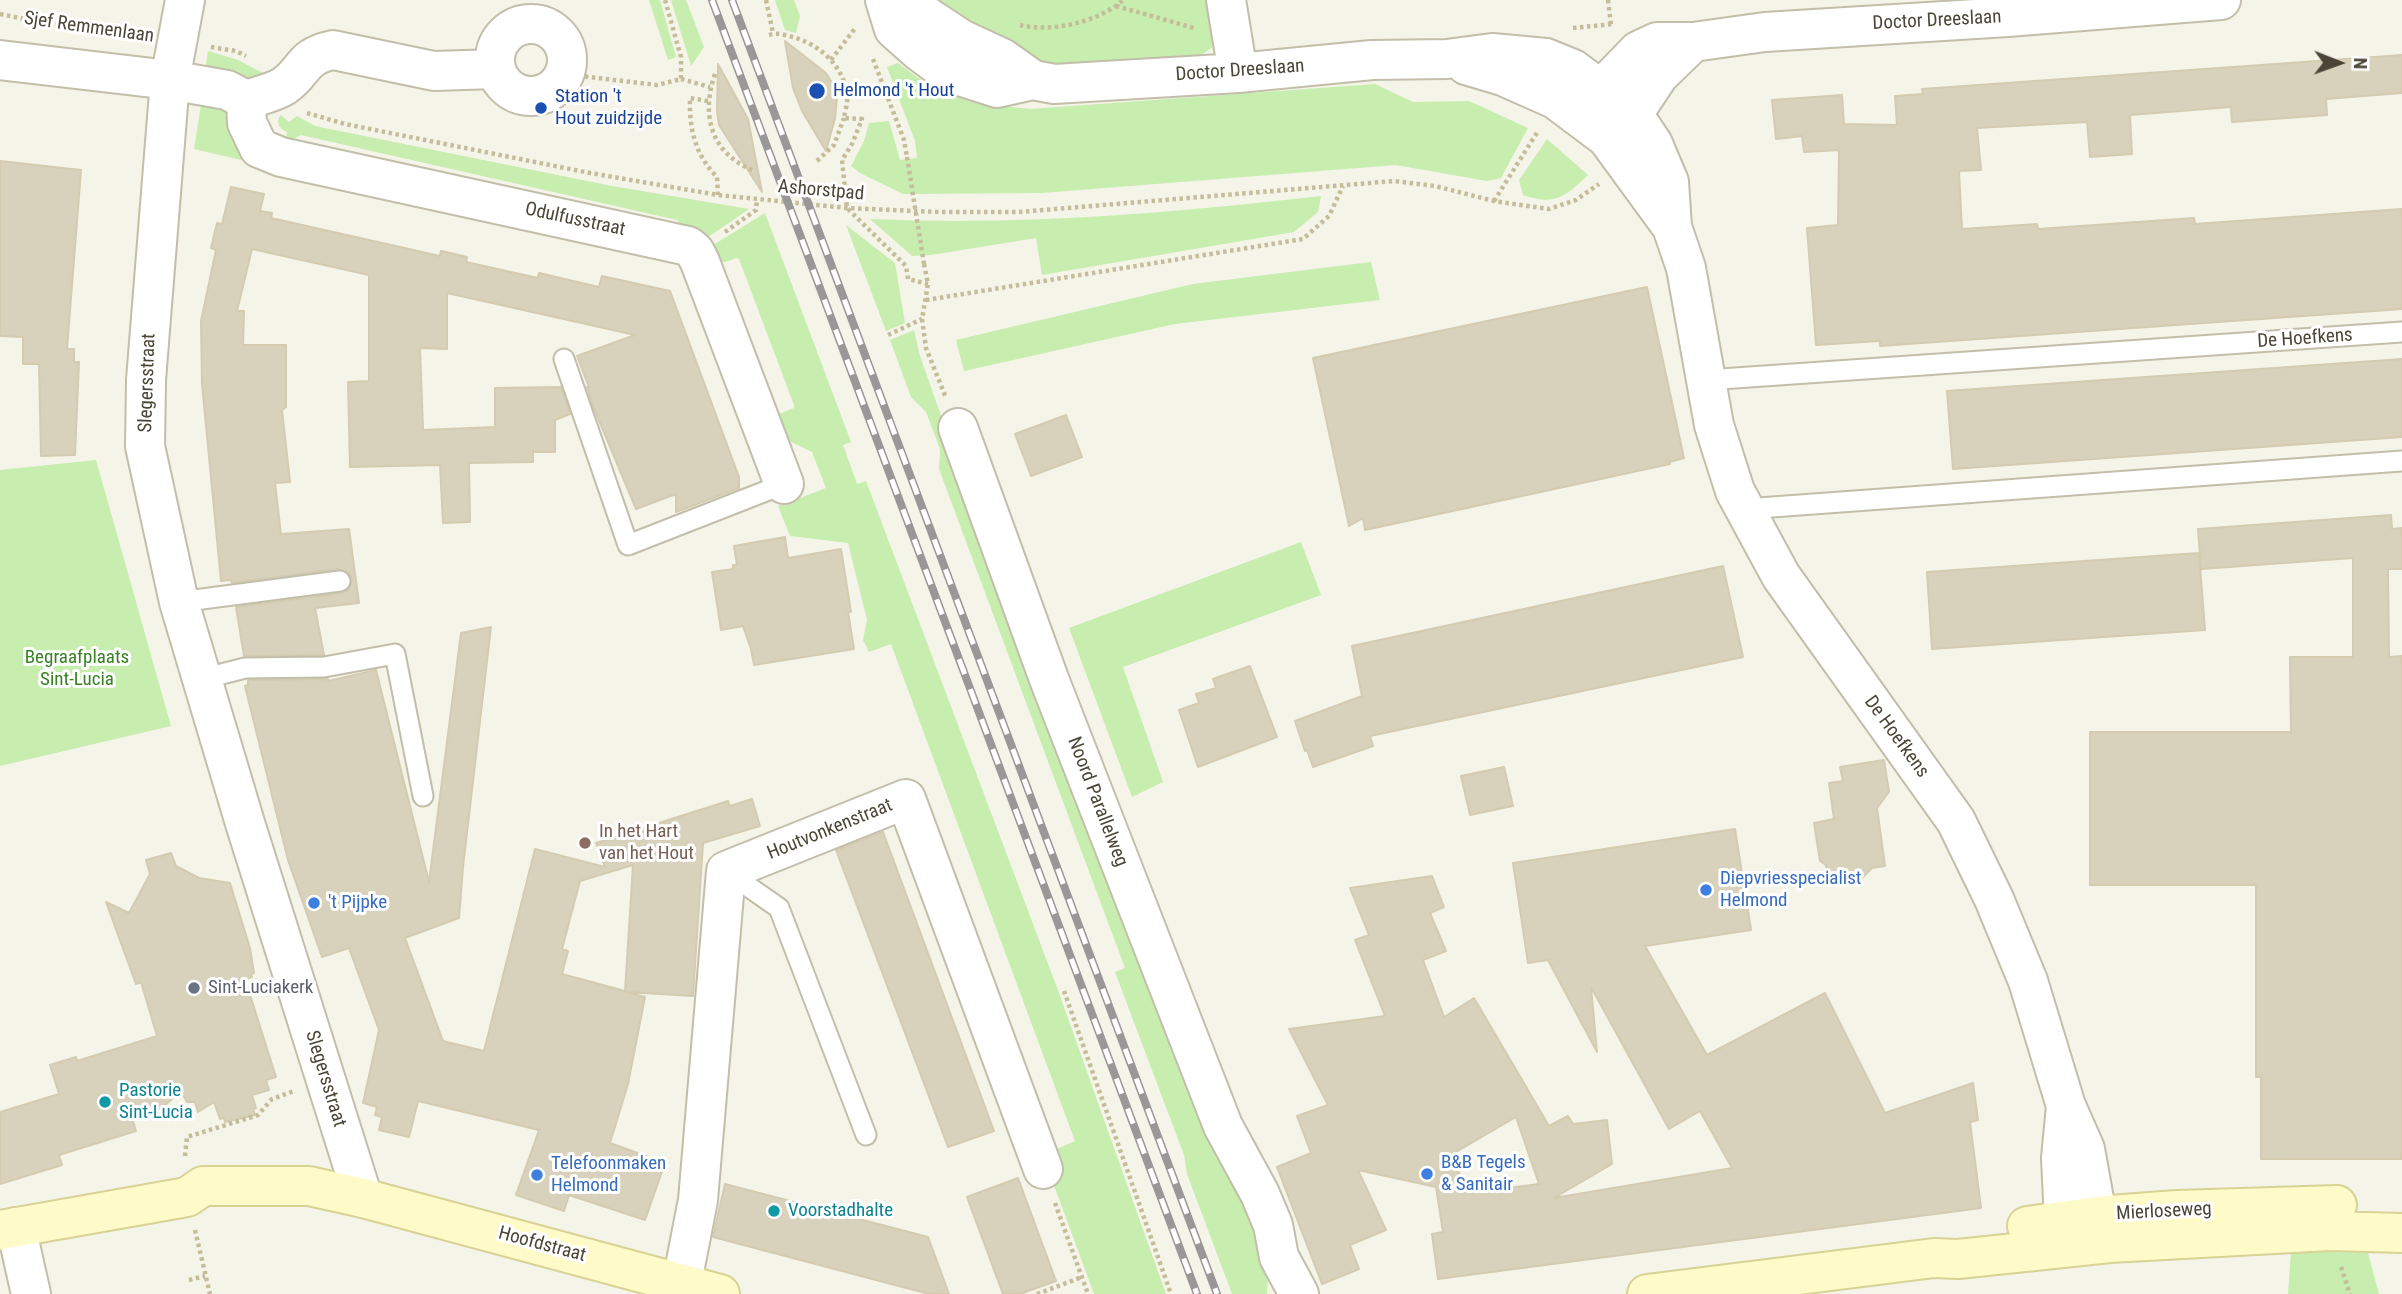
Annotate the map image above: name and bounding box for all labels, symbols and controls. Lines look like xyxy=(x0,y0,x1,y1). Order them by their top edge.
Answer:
street label: Doctor Dreeslaan xyxy=(1872,6,2002,36)
street label: Sjef Remmenlaan xyxy=(23,8,155,48)
north arrow xyxy=(2304,28,2374,98)
street label: Doctor Dreeslaan xyxy=(1175,55,1305,87)
text: N xyxy=(2349,57,2372,69)
place label: Helmond 't Hout xyxy=(833,80,954,102)
marker: Helmond 't Hout xyxy=(807,81,827,101)
place label: Station 't Hout zuidzijde xyxy=(555,86,662,130)
marker: Station 't Hout zuidzijde xyxy=(533,100,549,116)
street label: Ashorstpad xyxy=(777,176,865,206)
street label: Odulfusstraat xyxy=(523,198,627,242)
street label: De Hoefkens xyxy=(2257,324,2353,354)
street label: Slegersstraat xyxy=(135,333,161,433)
park label: Begraafplaats Sint-Lucia xyxy=(25,647,129,691)
street label: De Hoefkens xyxy=(1859,692,1933,782)
street label: Noord Parallelweg xyxy=(1062,734,1132,870)
street label: Houtvonkenstraat xyxy=(764,795,896,865)
place label: In het Hart van het Hout xyxy=(599,821,694,865)
marker: In het Hart van het Hout xyxy=(577,835,593,851)
place label: Diepvriesspecialist Helmond xyxy=(1720,868,1861,912)
marker: Diepvriesspecialist Helmond xyxy=(1698,882,1714,898)
place label: 't Pijpke xyxy=(328,892,387,914)
marker: 't Pijpke xyxy=(306,895,322,911)
place label: Sint-Luciakerk xyxy=(208,977,313,999)
marker: Sint-Luciakerk xyxy=(186,980,202,996)
street label: Slegersstraat xyxy=(300,1028,350,1130)
place label: Pastorie Sint-Lucia xyxy=(119,1080,193,1124)
marker: Pastorie Sint-Lucia xyxy=(97,1094,113,1110)
place label: B&B Tegels & Sanitair xyxy=(1441,1152,1526,1196)
place label: Telefoonmaken Helmond xyxy=(551,1153,666,1197)
marker: B&B Tegels & Sanitair xyxy=(1419,1166,1435,1182)
marker: Telefoonmaken Helmond xyxy=(529,1167,545,1183)
street label: Mierloseweg xyxy=(2116,1198,2212,1226)
place label: Voorstadhalte xyxy=(788,1200,893,1222)
marker: Voorstadhalte xyxy=(766,1203,782,1219)
street label: Hoofdstraat xyxy=(496,1222,588,1268)

